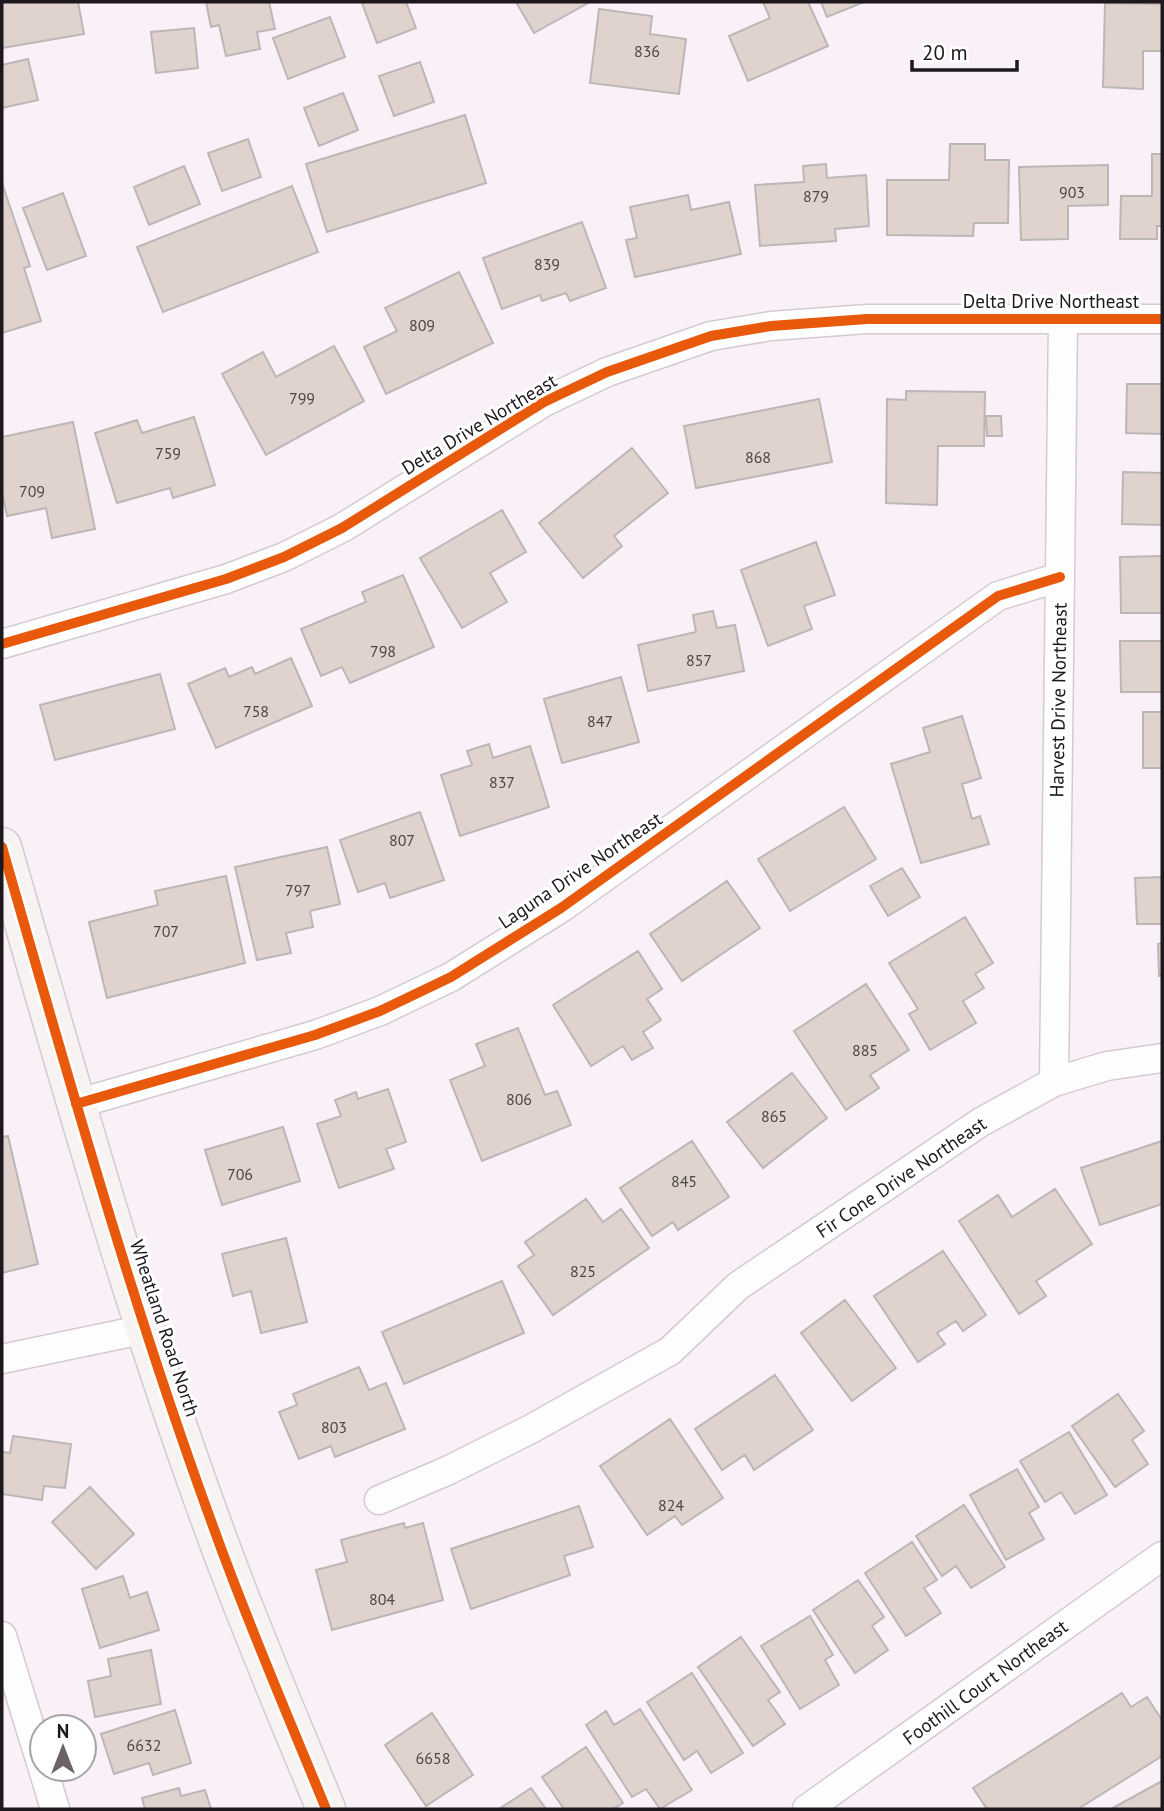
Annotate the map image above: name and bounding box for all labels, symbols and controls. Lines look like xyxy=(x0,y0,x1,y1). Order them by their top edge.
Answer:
scale bar xyxy=(912,28,1017,72)
text: 20 m xyxy=(922,39,968,66)
house number: 836 xyxy=(634,41,660,61)
house number: 903 xyxy=(1059,182,1085,202)
house number: 879 xyxy=(803,186,829,206)
house number: 839 xyxy=(534,254,560,274)
street label: Delta Drive Northeast xyxy=(963,289,1140,313)
house number: 809 xyxy=(409,315,435,335)
street label: Delta Drive Northeast xyxy=(397,368,561,480)
house number: 799 xyxy=(289,388,315,408)
house number: 759 xyxy=(155,443,181,463)
house number: 868 xyxy=(745,447,771,467)
house number: 709 xyxy=(19,481,45,501)
street label: Harvest Drive Northeast xyxy=(1044,602,1072,798)
house number: 798 xyxy=(370,641,396,661)
house number: 857 xyxy=(686,650,712,670)
house number: 758 xyxy=(243,701,269,721)
house number: 847 xyxy=(587,711,613,731)
house number: 837 xyxy=(489,772,515,792)
street label: Laguna Drive Northeast xyxy=(494,806,667,934)
house number: 807 xyxy=(389,830,415,850)
house number: 797 xyxy=(285,880,311,900)
house number: 707 xyxy=(153,921,179,941)
house number: 885 xyxy=(852,1040,878,1060)
house number: 806 xyxy=(506,1089,532,1109)
house number: 865 xyxy=(761,1106,787,1126)
street label: Fir Cone Drive Northeast xyxy=(811,1111,991,1243)
house number: 706 xyxy=(227,1164,253,1184)
house number: 845 xyxy=(671,1171,697,1191)
street label: Wheatland Road North xyxy=(125,1237,205,1419)
house number: 825 xyxy=(570,1261,596,1281)
house number: 803 xyxy=(321,1417,347,1437)
house number: 824 xyxy=(658,1495,684,1515)
house number: 804 xyxy=(369,1589,395,1609)
street label: Foothill Court Northeast xyxy=(898,1614,1073,1750)
north arrow xyxy=(28,1713,98,1783)
text: N xyxy=(57,1719,69,1743)
house number: 6632 xyxy=(127,1735,161,1755)
house number: 6658 xyxy=(416,1748,450,1768)

